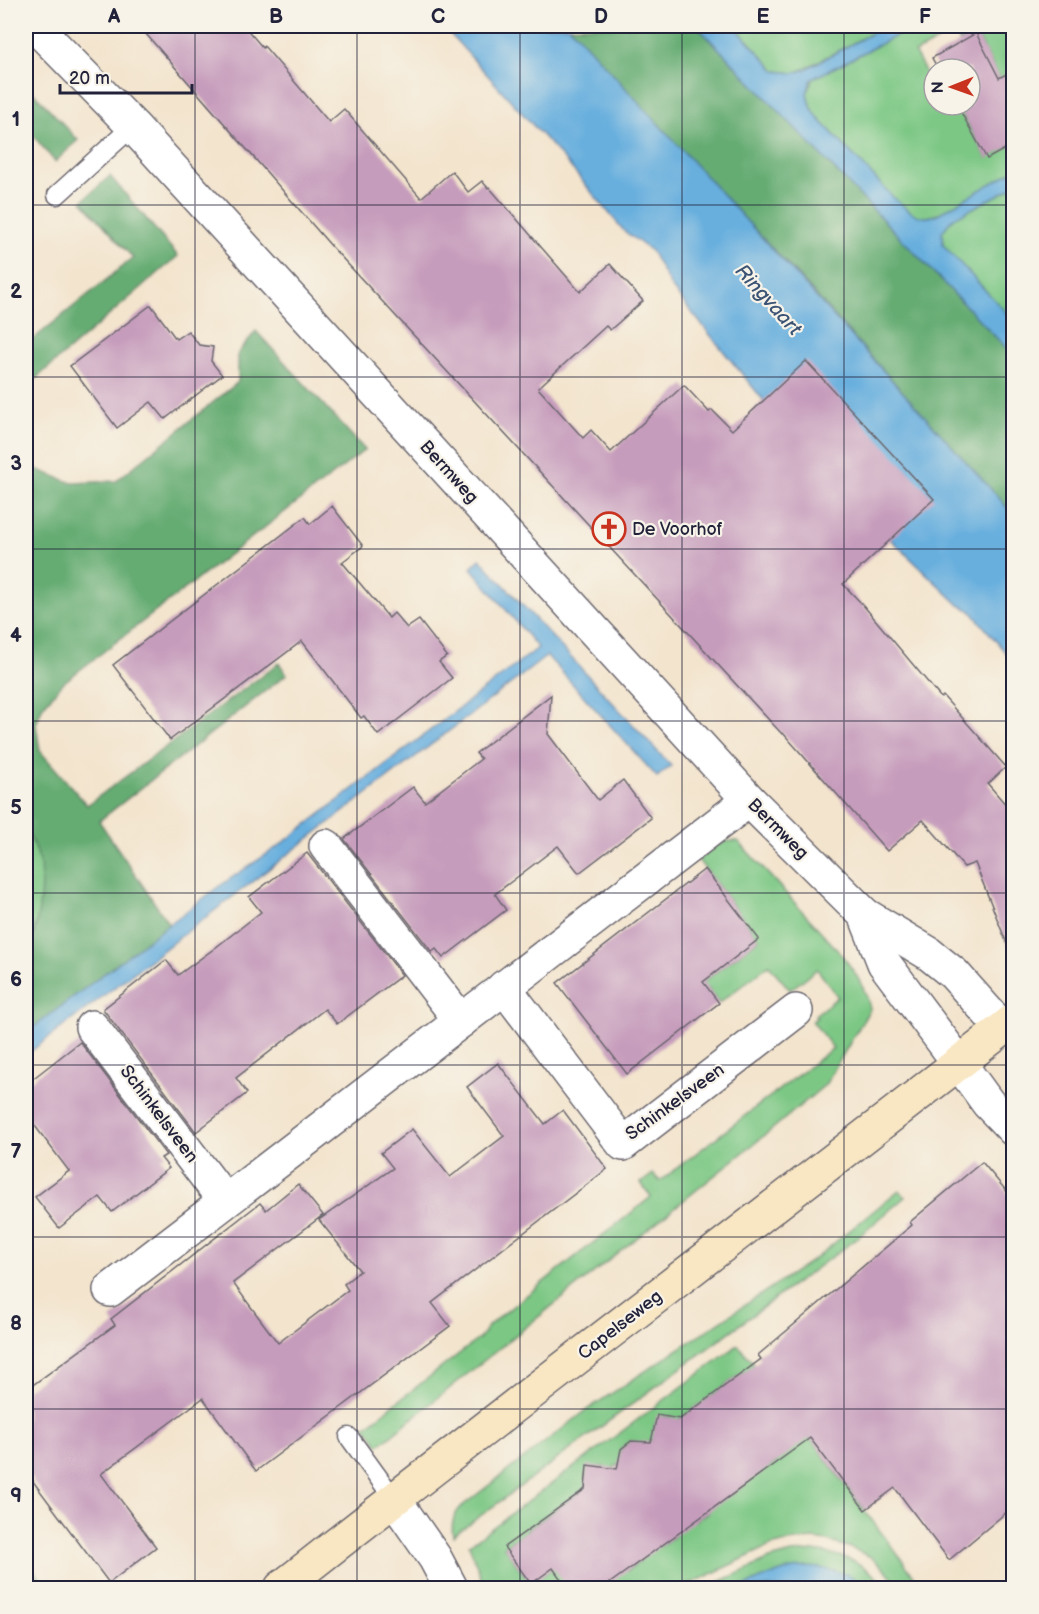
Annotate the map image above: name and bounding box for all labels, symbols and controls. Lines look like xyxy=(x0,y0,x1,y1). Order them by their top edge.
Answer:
text: A xyxy=(107,5,121,29)
text: B xyxy=(269,5,283,29)
text: C xyxy=(431,5,445,29)
text: D xyxy=(594,5,608,29)
text: E xyxy=(757,5,770,29)
text: F xyxy=(919,5,931,29)
scale bar xyxy=(60,57,192,95)
north arrow xyxy=(922,57,982,117)
text: 20 m xyxy=(69,68,110,89)
text: N xyxy=(929,81,948,93)
text: 1 xyxy=(12,108,20,132)
water label: Ringvaart xyxy=(730,259,807,341)
text: 2 xyxy=(10,280,22,304)
street label: Bermweg xyxy=(415,436,483,508)
text: 3 xyxy=(10,452,22,476)
church icon: De Voorhof xyxy=(591,511,627,547)
place label: De Voorhof xyxy=(632,519,723,540)
text: 4 xyxy=(10,624,22,648)
street label: Bermweg xyxy=(743,794,813,864)
text: 5 xyxy=(10,796,22,820)
text: 6 xyxy=(10,968,22,992)
street label: Schinkelsveen xyxy=(622,1059,728,1145)
street label: Schinkelsveen xyxy=(115,1061,203,1167)
text: 7 xyxy=(10,1140,22,1164)
street label: Capelseweg xyxy=(574,1286,666,1364)
text: 8 xyxy=(10,1312,22,1336)
text: 9 xyxy=(10,1484,22,1508)

